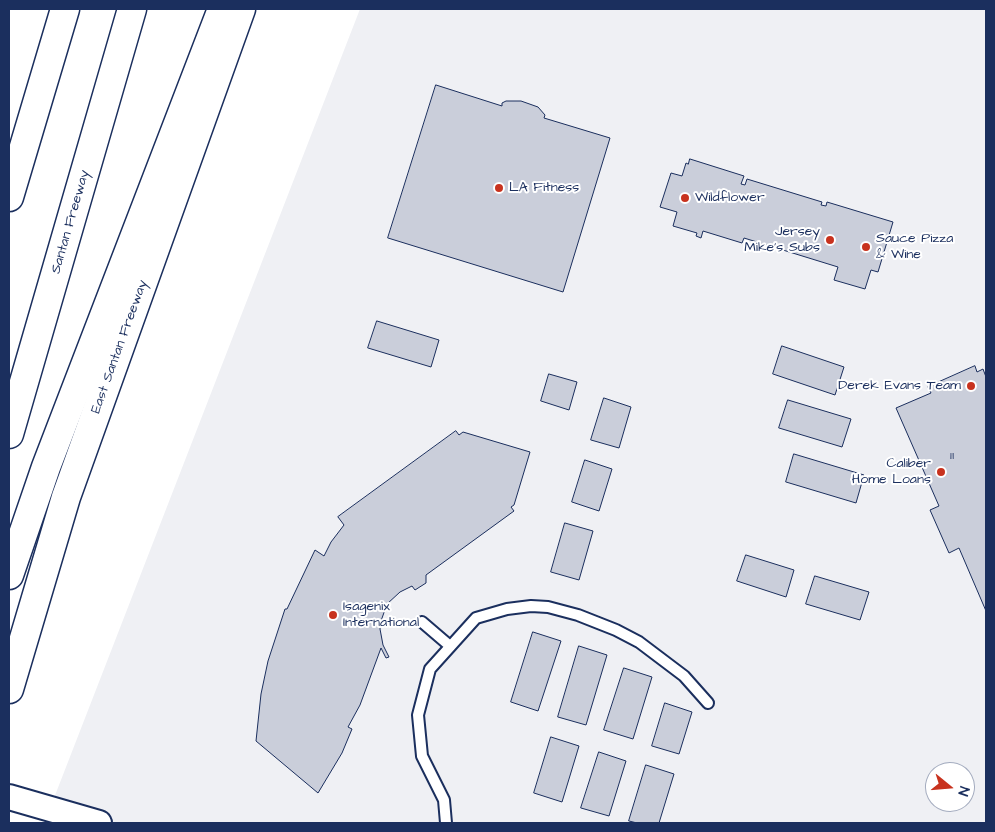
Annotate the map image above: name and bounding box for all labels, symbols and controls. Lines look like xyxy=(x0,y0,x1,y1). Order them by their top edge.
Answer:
street label: Santan Freeway xyxy=(48,168,94,276)
place label: LA Fitness xyxy=(509,180,579,196)
marker: LA Fitness xyxy=(493,182,505,194)
place label: Wildflower xyxy=(695,190,765,206)
marker: Wildflower xyxy=(679,192,691,204)
place label: Jersey Mike's Subs xyxy=(744,224,820,256)
place label: Sauce Pizza & Wine xyxy=(876,231,953,264)
marker: Jersey Mike's Subs xyxy=(824,234,836,246)
marker: Sauce Pizza & Wine xyxy=(860,241,872,253)
street label: East Santan Freeway xyxy=(88,278,152,416)
place label: Derek Evans Team xyxy=(838,378,961,394)
marker: Derek Evans Team xyxy=(965,380,977,392)
house number: 111 xyxy=(950,450,954,464)
place label: Caliber Home Loans xyxy=(852,456,931,488)
marker: Caliber Home Loans xyxy=(935,466,947,478)
place label: Isagenix International xyxy=(343,599,419,632)
marker: Isagenix International xyxy=(327,609,339,621)
north arrow xyxy=(925,762,975,812)
text: N xyxy=(953,784,974,798)

